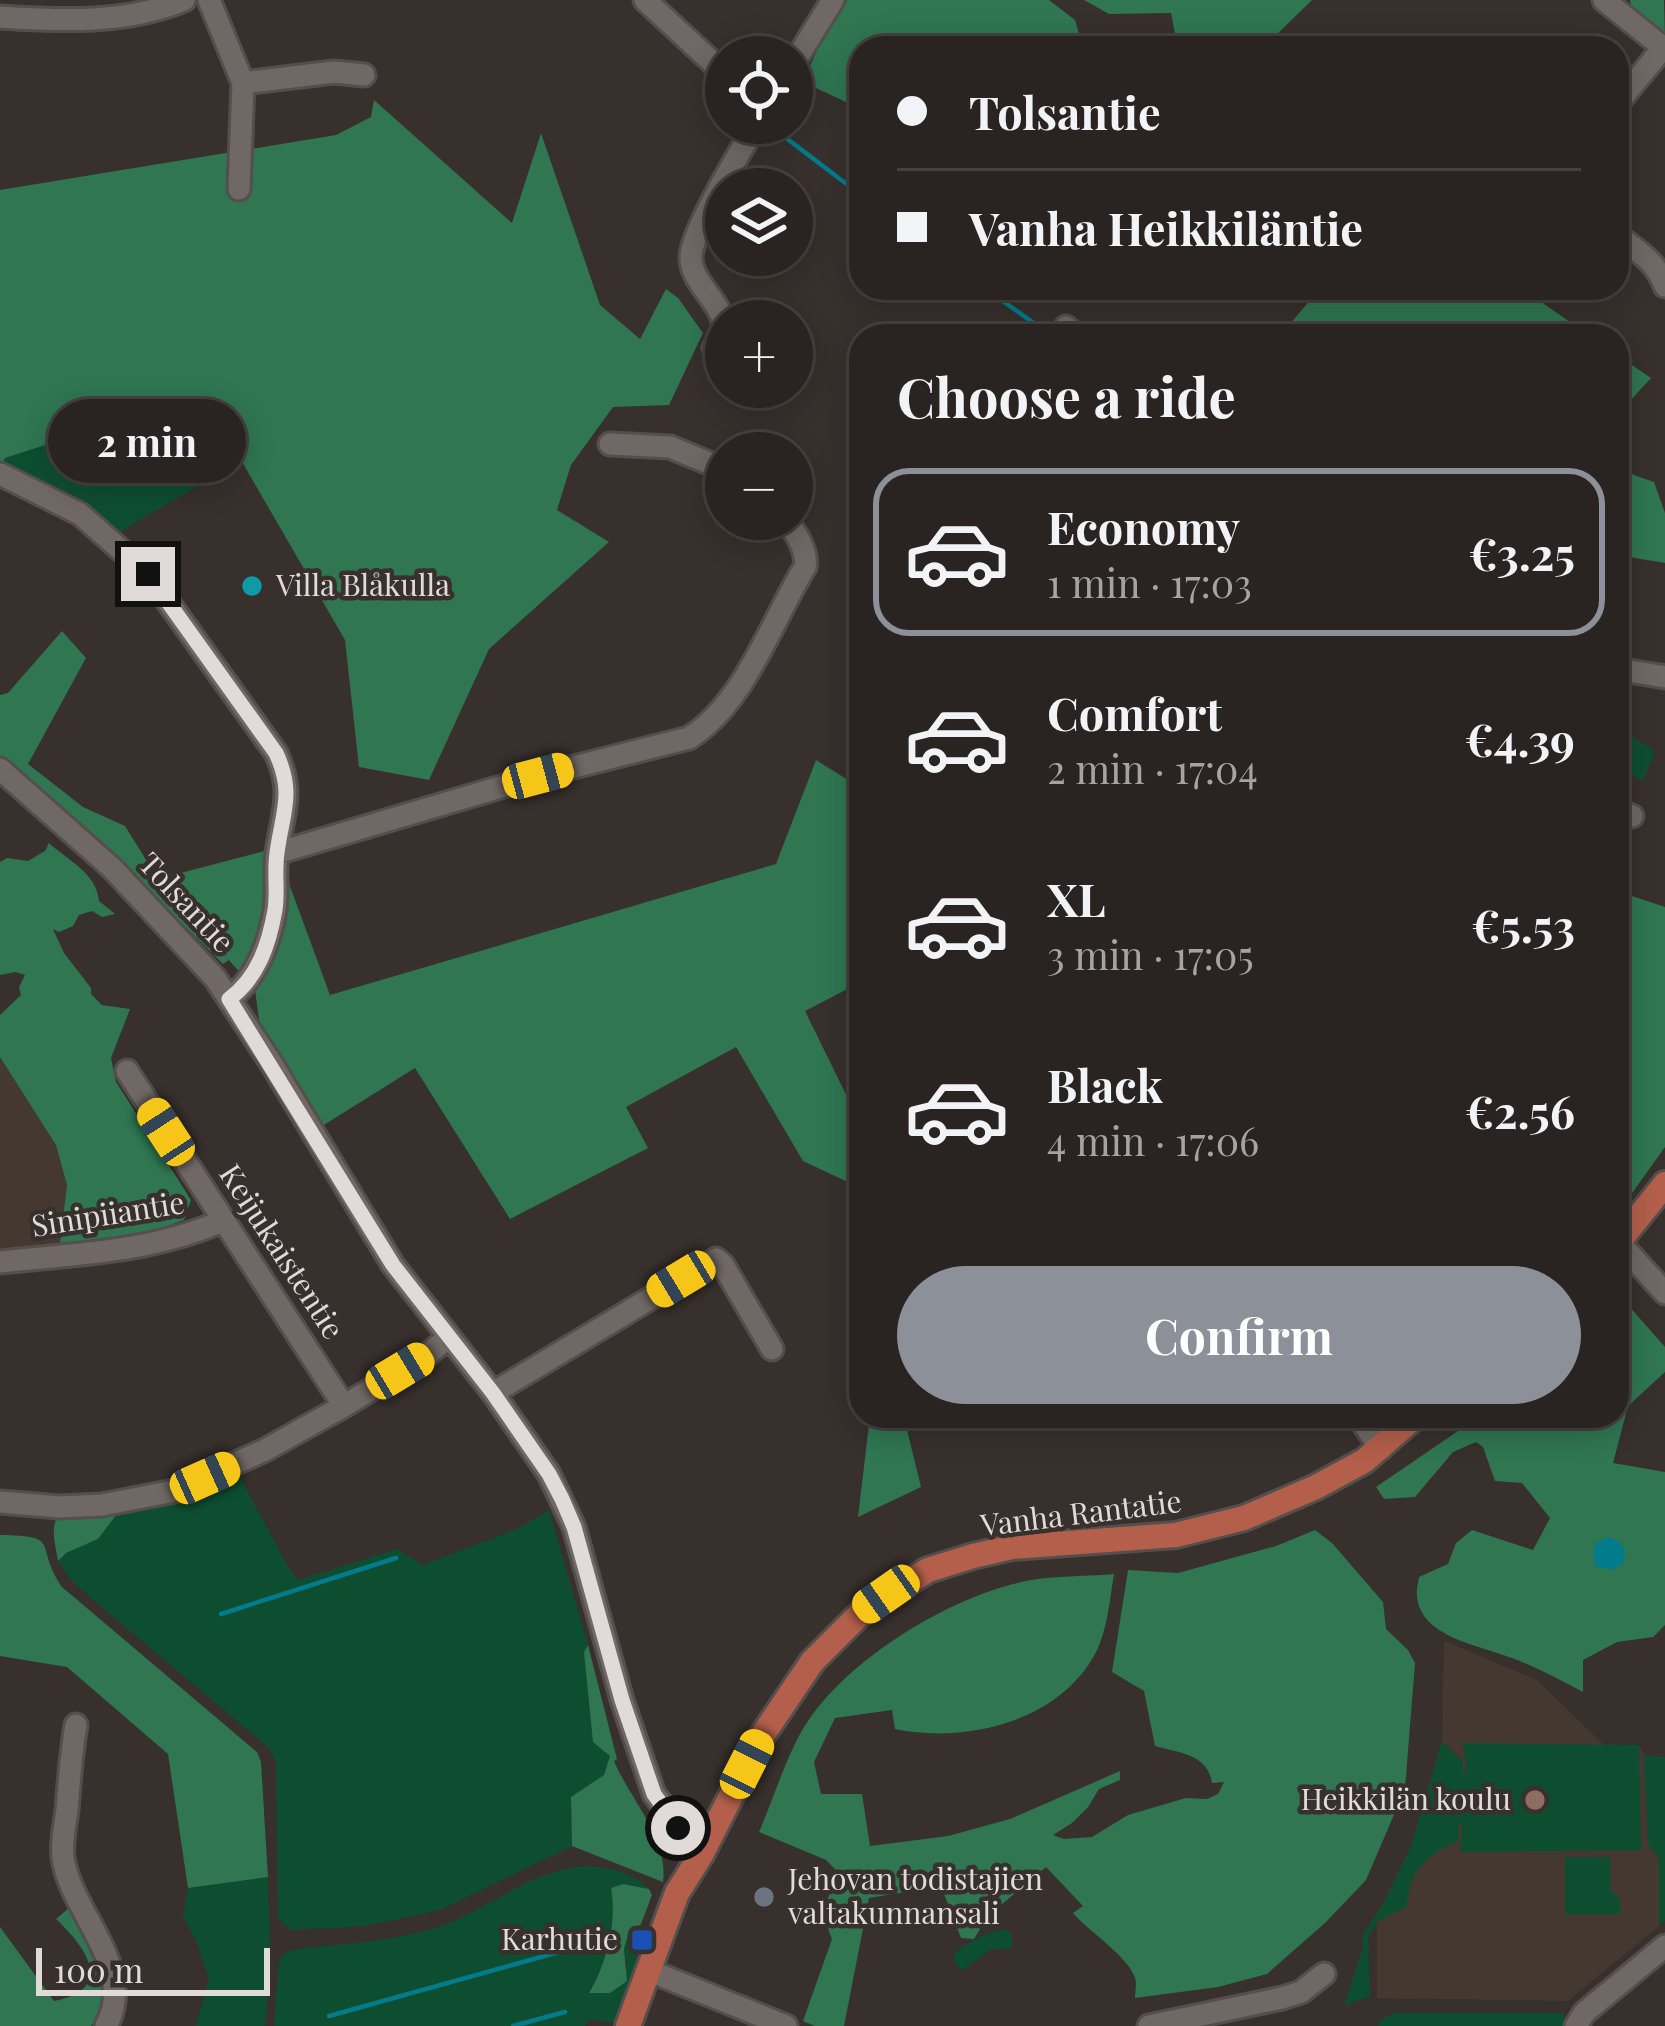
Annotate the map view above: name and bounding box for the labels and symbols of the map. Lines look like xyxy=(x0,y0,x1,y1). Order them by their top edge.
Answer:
callout: 2 min xyxy=(49,400,247,484)
route end xyxy=(121,547,175,601)
place label: Villa Blåkulla xyxy=(275,564,450,604)
marker: Villa Blåkulla xyxy=(239,573,265,599)
car xyxy=(499,749,577,803)
street label: Tolsantie xyxy=(131,843,244,960)
car xyxy=(131,1092,201,1172)
street label: Keijukaistentie xyxy=(211,1156,354,1346)
street label: Sinipiiantie xyxy=(28,1181,187,1245)
car xyxy=(641,1245,721,1313)
car xyxy=(360,1337,440,1405)
car xyxy=(165,1447,245,1509)
street label: Vanha Rantatie xyxy=(977,1480,1183,1544)
car xyxy=(846,1559,926,1629)
car xyxy=(715,1724,779,1804)
place label: Heikkilän koulu xyxy=(1300,1778,1511,1818)
marker: Heikkilän koulu xyxy=(1522,1787,1548,1813)
route start xyxy=(651,1801,705,1855)
place label: Jehovan todistajien valtakunnansali xyxy=(787,1858,1043,1932)
marker: Jehovan todistajien valtakunnansali xyxy=(751,1884,777,1910)
place label: Karhutie xyxy=(501,1918,618,1958)
marker: Karhutie xyxy=(629,1927,655,1953)
scale bar xyxy=(36,1942,270,1995)

